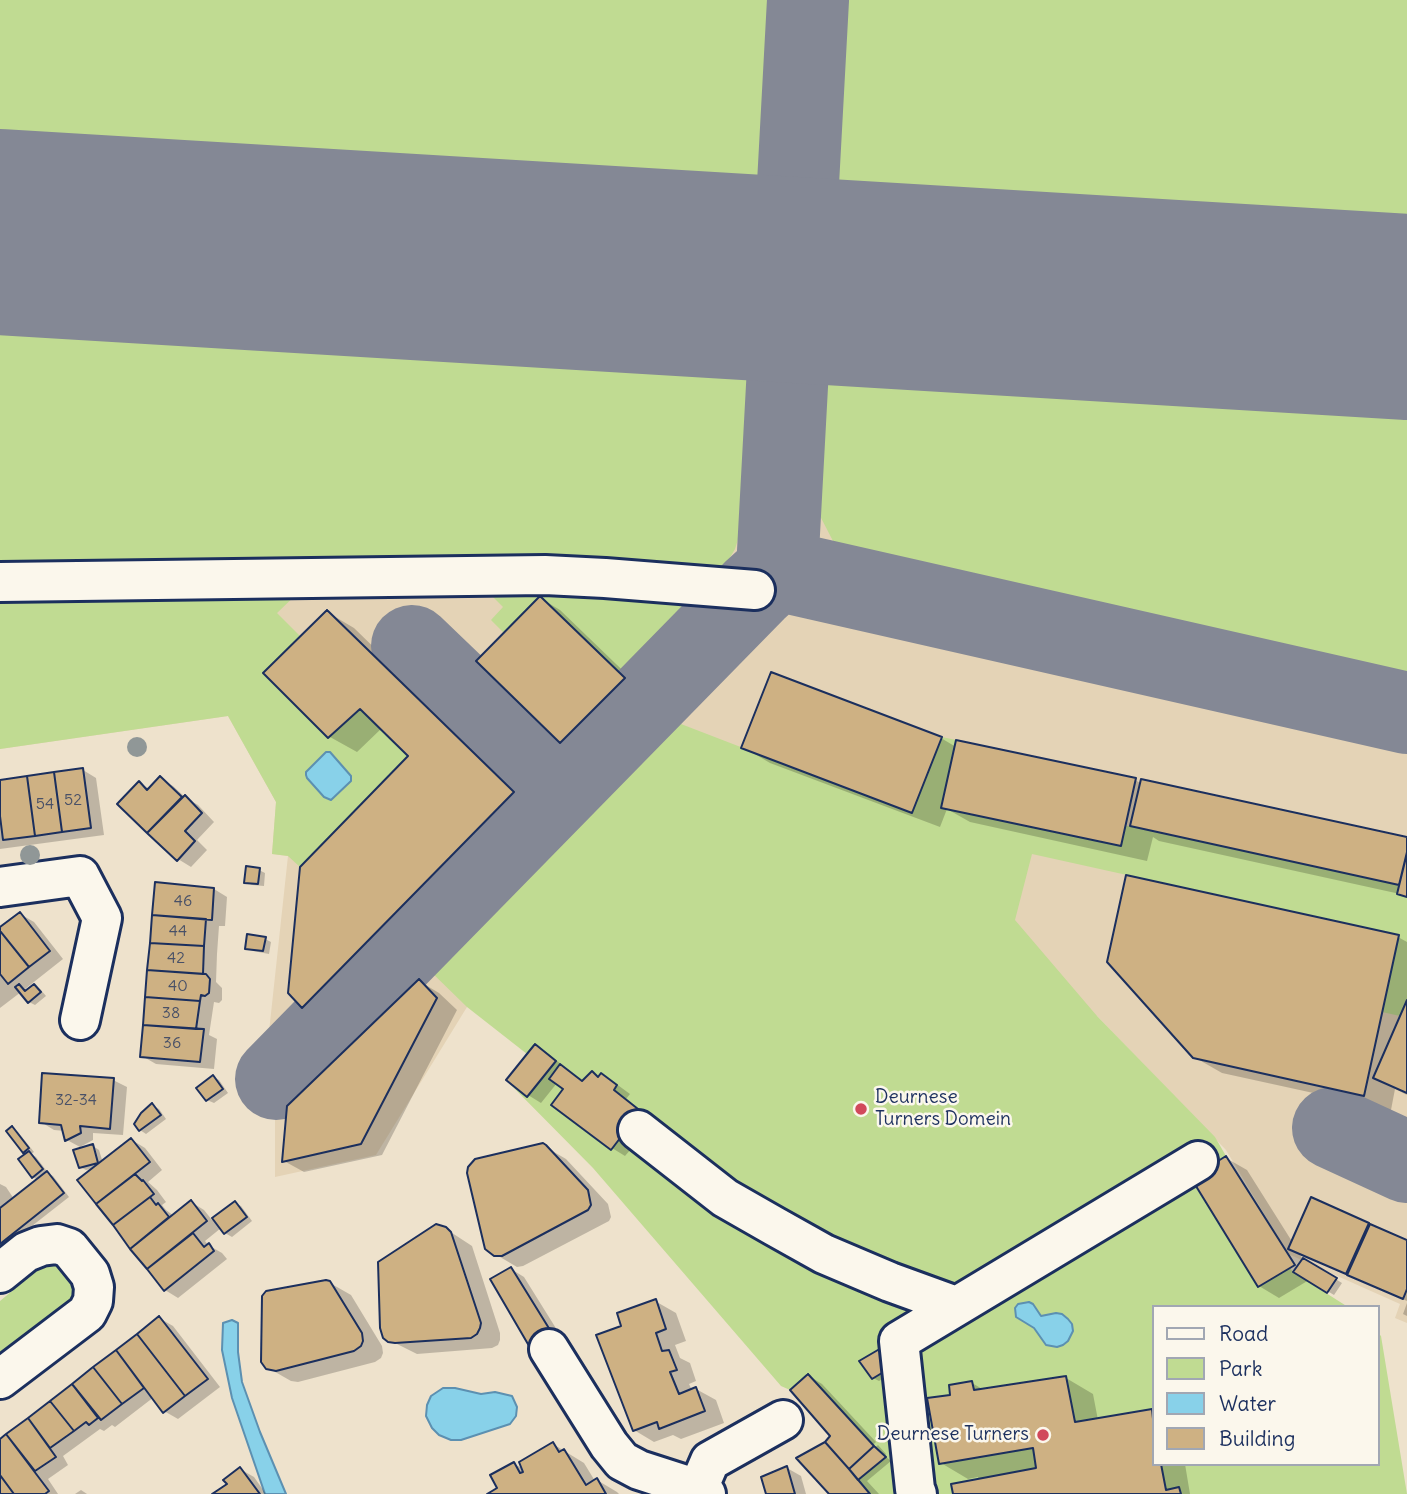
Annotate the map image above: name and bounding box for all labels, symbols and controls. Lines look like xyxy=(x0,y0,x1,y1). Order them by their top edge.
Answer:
house number: 52 xyxy=(64,790,82,810)
house number: 54 xyxy=(36,794,54,814)
house number: 46 xyxy=(174,891,192,911)
house number: 44 xyxy=(169,921,187,941)
house number: 42 xyxy=(167,948,185,968)
house number: 40 xyxy=(168,976,188,996)
house number: 38 xyxy=(162,1003,180,1023)
house number: 36 xyxy=(163,1033,181,1053)
place label: Deurnese Turners Domein xyxy=(875,1087,1011,1131)
house number: 32-34 xyxy=(55,1090,97,1110)
marker: Deurnese Turners Domein xyxy=(853,1101,869,1117)
legend xyxy=(1152,1305,1379,1466)
text: Road xyxy=(1219,1320,1268,1347)
text: Park xyxy=(1219,1355,1262,1382)
text: Water xyxy=(1219,1390,1276,1417)
place label: Deurnese Turners xyxy=(877,1424,1029,1446)
text: Building xyxy=(1219,1425,1295,1452)
marker: Deurnese Turners xyxy=(1035,1427,1051,1443)

